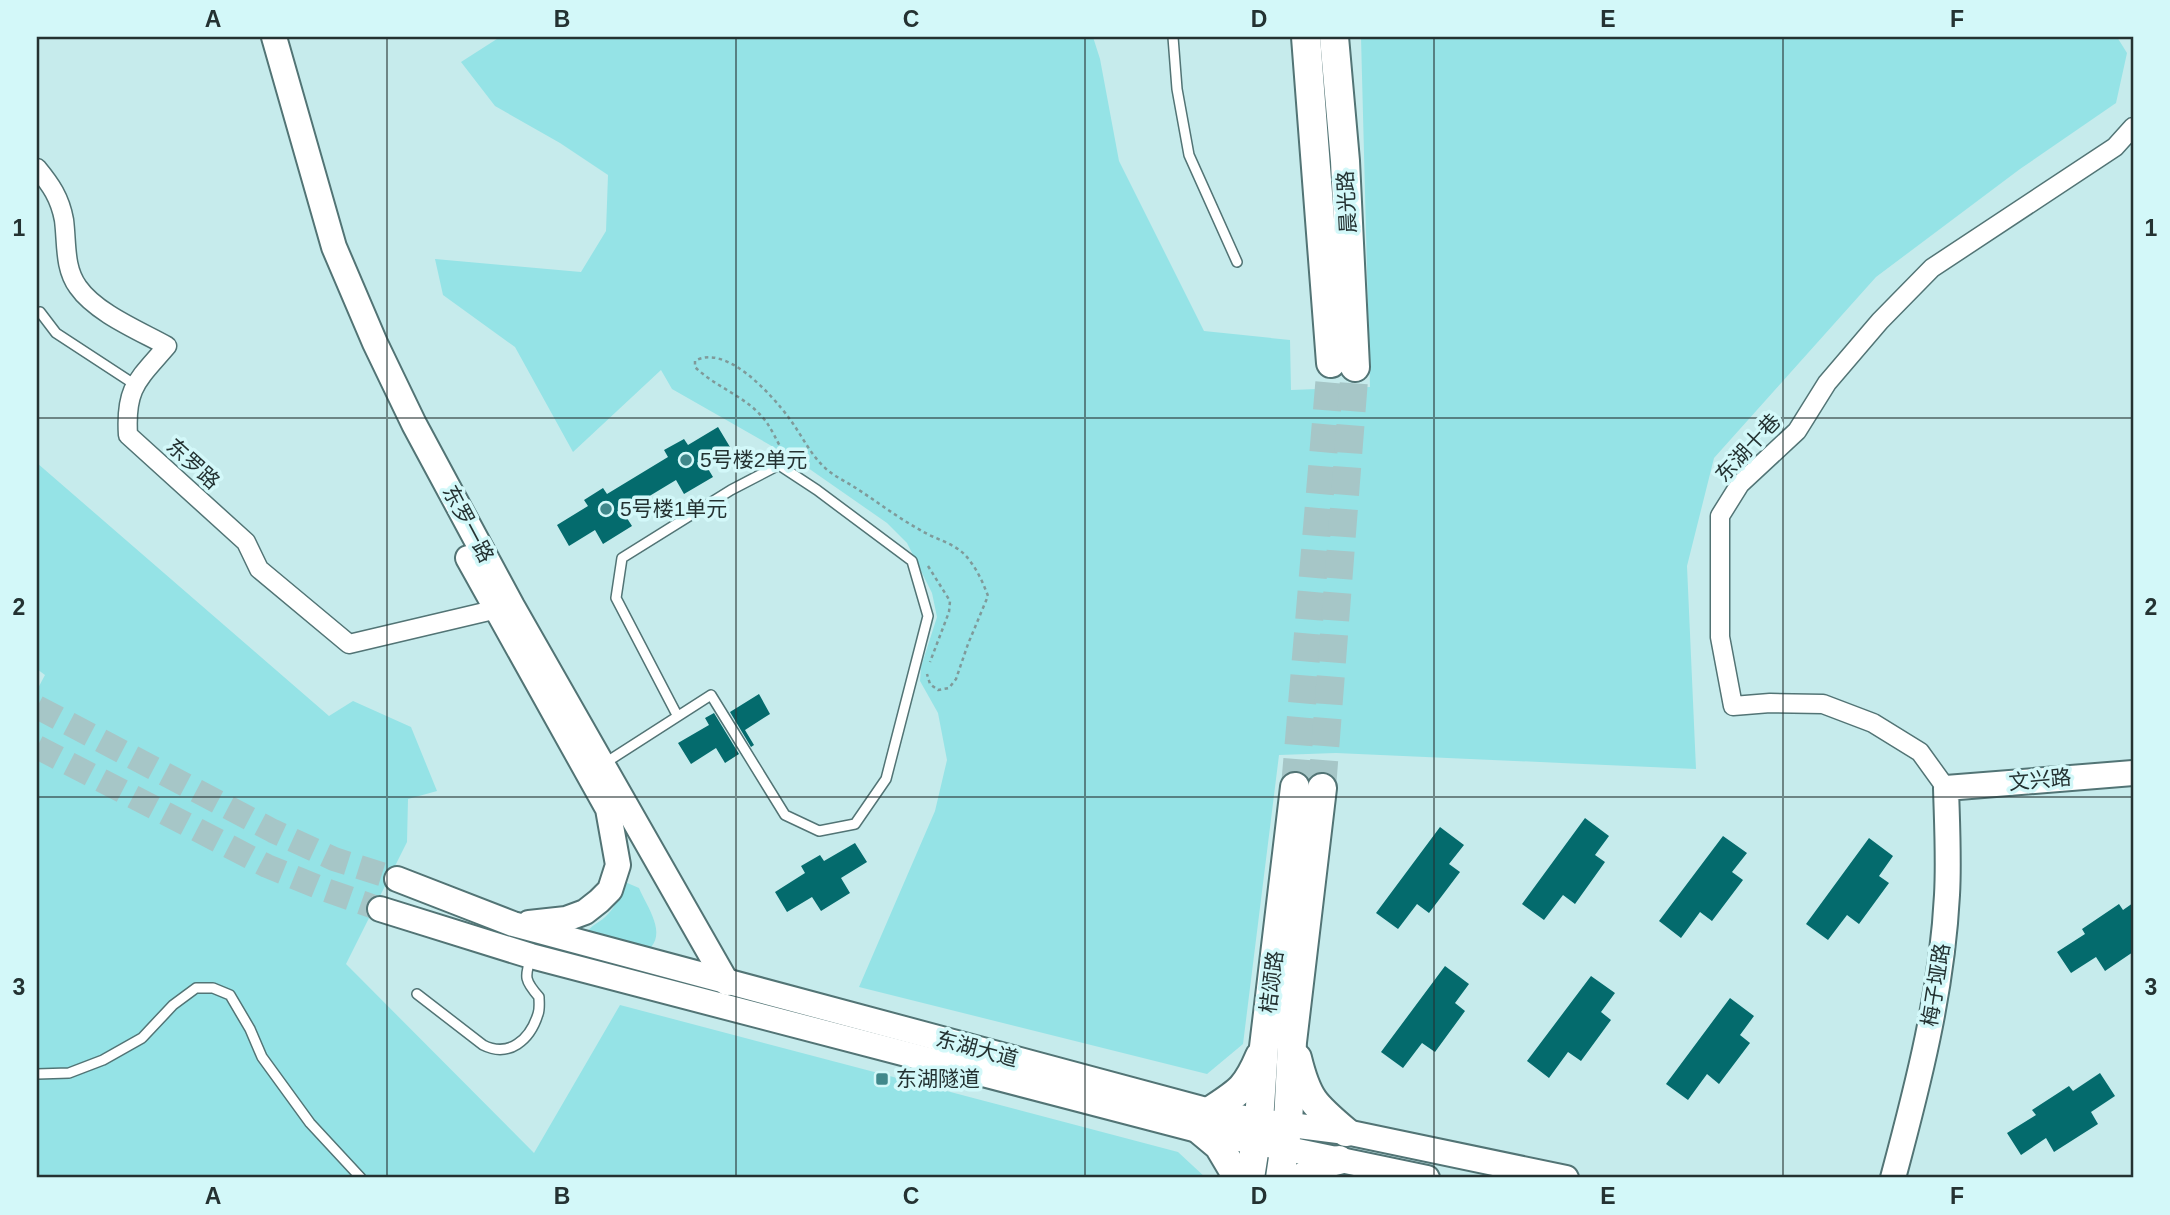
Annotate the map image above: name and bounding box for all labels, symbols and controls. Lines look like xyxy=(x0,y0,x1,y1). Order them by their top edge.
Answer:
text: A xyxy=(205,6,221,32)
text: B xyxy=(554,6,570,32)
text: C xyxy=(903,6,919,32)
text: D xyxy=(1251,6,1267,32)
text: E xyxy=(1600,6,1616,32)
text: F xyxy=(1950,6,1964,32)
street label: 晨光路 xyxy=(1333,170,1360,234)
text: 1 xyxy=(13,215,26,241)
text: 1 xyxy=(2145,215,2158,241)
street label: 东湖十巷 xyxy=(1711,409,1785,486)
street label: 东罗路 xyxy=(162,434,224,493)
place label: 5号楼2单元 xyxy=(700,448,807,471)
marker: 5号楼2单元 xyxy=(678,452,694,468)
street label: 东罗一路 xyxy=(439,481,498,566)
place label: 5号楼1单元 xyxy=(620,497,727,520)
marker: 5号楼1单元 xyxy=(598,501,614,517)
text: 2 xyxy=(13,594,25,620)
text: 2 xyxy=(2145,594,2157,620)
street label: 文兴路 xyxy=(2008,765,2072,794)
street label: 梅子垭路 xyxy=(1918,942,1953,1028)
street label: 桔颂路 xyxy=(1256,949,1287,1015)
text: 3 xyxy=(13,974,25,1000)
text: 3 xyxy=(2145,974,2157,1000)
street label: 东湖大道 xyxy=(934,1027,1021,1070)
place label: 东湖隧道 xyxy=(896,1067,980,1090)
marker: 东湖隧道 xyxy=(874,1071,890,1087)
text: A xyxy=(205,1183,221,1209)
text: B xyxy=(554,1183,570,1209)
text: C xyxy=(903,1183,919,1209)
text: D xyxy=(1251,1183,1267,1209)
text: E xyxy=(1600,1183,1616,1209)
text: F xyxy=(1950,1183,1964,1209)

